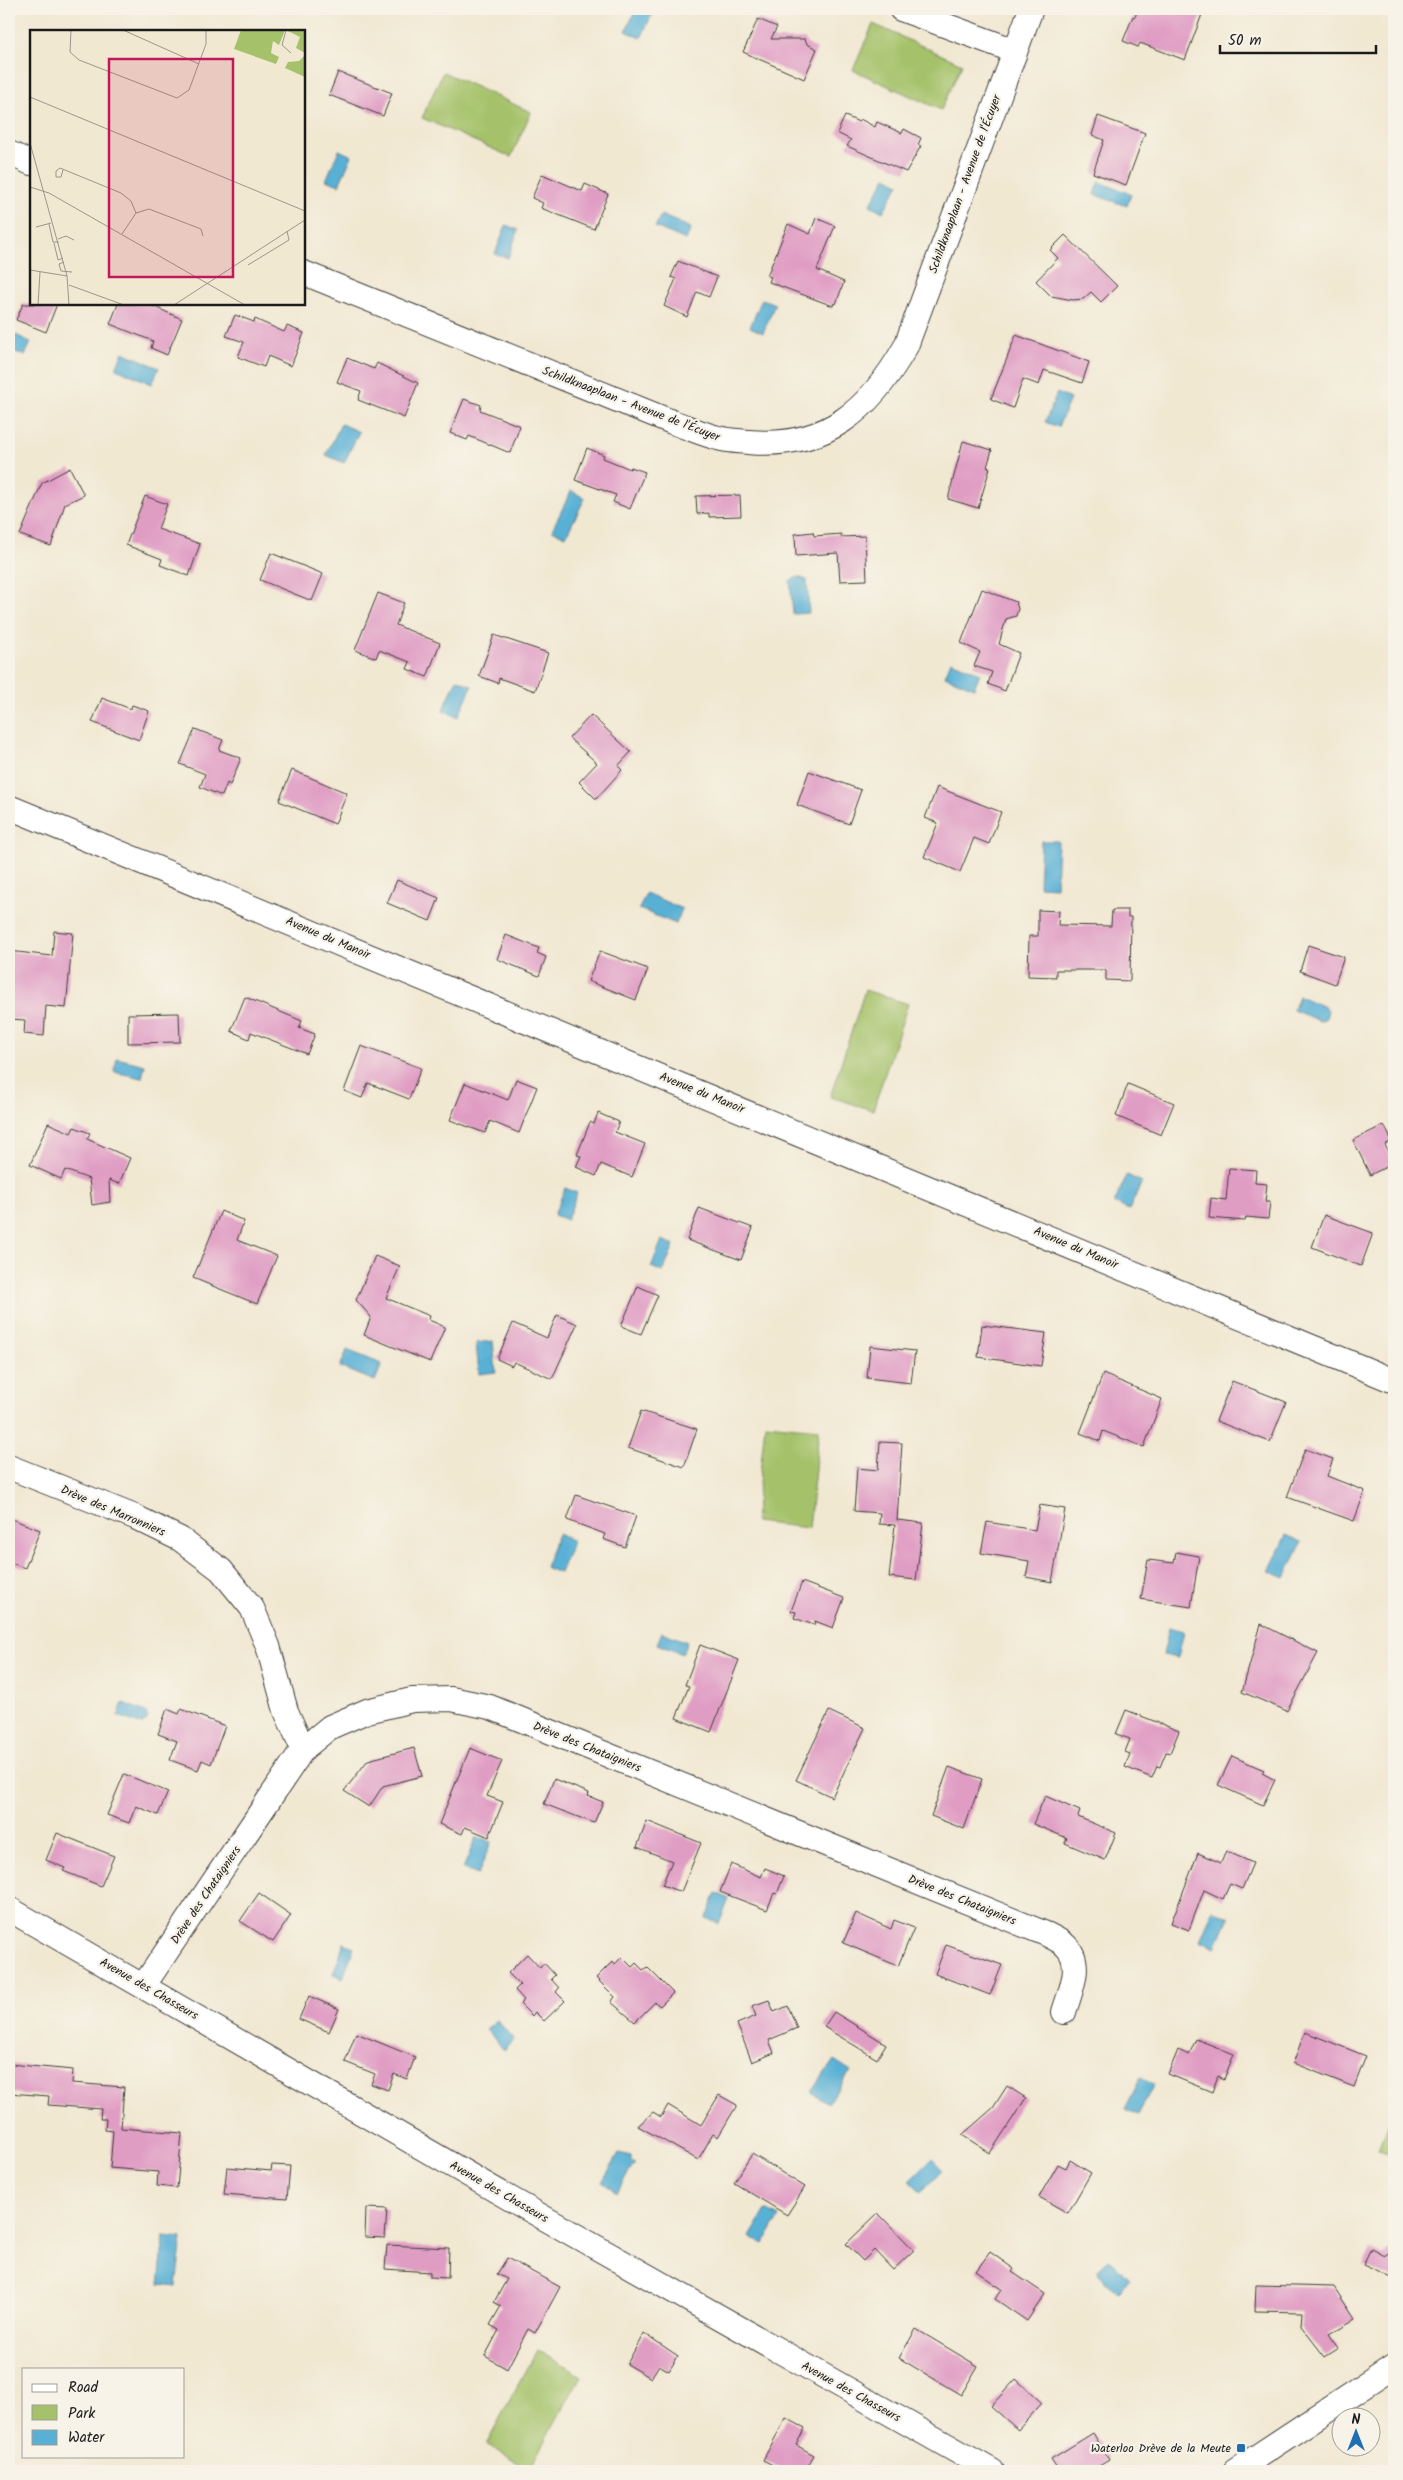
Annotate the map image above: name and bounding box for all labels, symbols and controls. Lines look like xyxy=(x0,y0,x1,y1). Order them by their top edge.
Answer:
scale bar xyxy=(1220,22,1377,54)
text: 50 m xyxy=(1228,29,1262,53)
inset map xyxy=(30,30,305,305)
street label: Schildknaaplaan - Avenue de l'Écuyer xyxy=(924,91,1007,276)
street label: Schildknaaplaan - Avenue de l'Écuyer xyxy=(539,361,724,447)
street label: Avenue du Manoir xyxy=(283,912,374,965)
street label: Avenue du Manoir xyxy=(657,1067,748,1119)
street label: Avenue du Manoir xyxy=(1031,1222,1122,1275)
street label: Drève des Marronniers xyxy=(58,1480,168,1542)
street label: Drève des Chataigniers xyxy=(530,1717,644,1777)
street label: Drève des Chataigniers xyxy=(166,1842,246,1948)
street label: Drève des Chataigniers xyxy=(905,1870,1019,1930)
street label: Avenue des Chasseurs xyxy=(96,1953,202,2025)
street label: Avenue des Chasseurs xyxy=(446,2156,552,2228)
street label: Avenue des Chasseurs xyxy=(798,2357,904,2427)
legend xyxy=(22,2368,185,2458)
text: Road xyxy=(68,2376,99,2400)
text: Park xyxy=(68,2402,96,2426)
north arrow xyxy=(1330,2408,1380,2458)
text: N xyxy=(1352,2409,1361,2431)
text: Water xyxy=(68,2426,105,2450)
place label: Waterloo Drève de la Meute xyxy=(1091,2439,1232,2458)
marker: Waterloo Drève de la Meute xyxy=(1235,2442,1247,2454)

